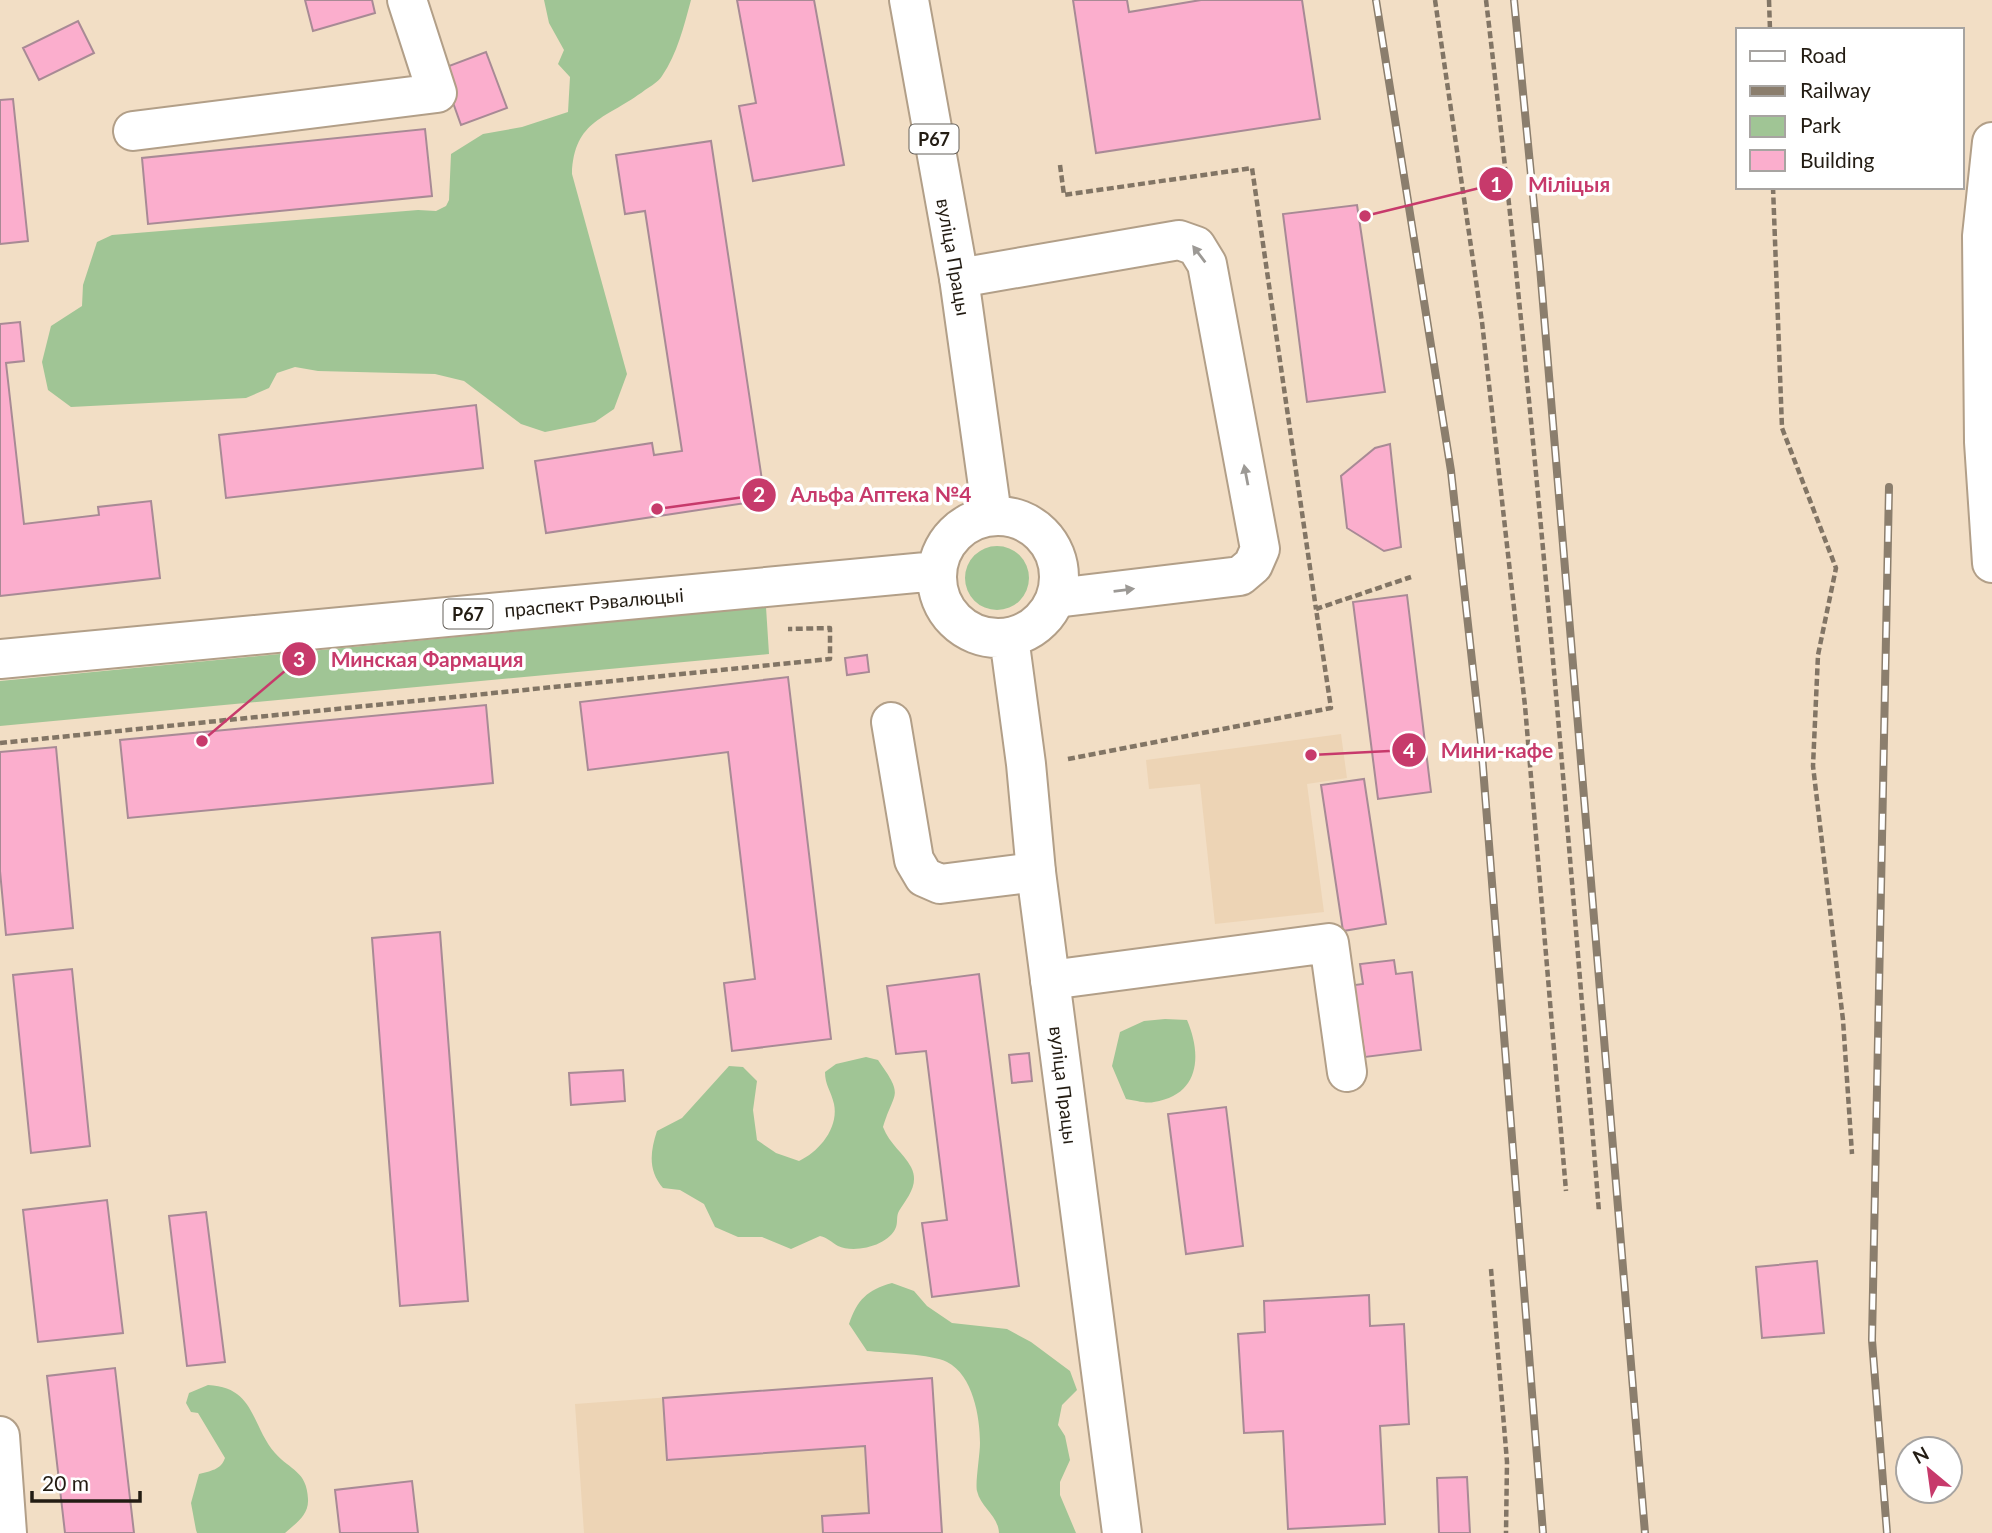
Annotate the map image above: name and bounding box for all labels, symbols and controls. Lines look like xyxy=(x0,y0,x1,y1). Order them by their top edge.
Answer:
legend xyxy=(1736,28,1964,189)
text: Road xyxy=(1800,42,1847,67)
text: Railway xyxy=(1800,77,1871,102)
text: Park xyxy=(1800,112,1841,137)
road number: Р67 xyxy=(909,124,958,154)
text: Building xyxy=(1800,147,1875,172)
callout: Міліцыя xyxy=(1479,163,1624,205)
text: 1 xyxy=(1490,171,1502,196)
text: Міліцыя xyxy=(1528,171,1610,196)
street label: вуліца Працы xyxy=(932,197,976,317)
one-way arrow xyxy=(1192,244,1206,263)
one-way arrow xyxy=(1240,464,1251,486)
callout: Альфа Аптека №4 xyxy=(741,474,985,516)
text: 2 xyxy=(753,481,765,506)
text: Альфа Аптека №4 xyxy=(790,481,971,506)
street label: праспект Рэвалюцыі xyxy=(503,583,685,621)
one-way arrow xyxy=(1113,585,1135,596)
road number: Р67 xyxy=(444,600,492,628)
callout: Минская Фармация xyxy=(281,638,537,680)
text: 3 xyxy=(293,646,305,671)
text: Минская Фармация xyxy=(331,646,523,671)
callout: Мини-кафе xyxy=(1392,729,1567,771)
text: 4 xyxy=(1403,737,1415,762)
text: Мини-кафе xyxy=(1441,737,1553,762)
street label: вуліца Працы xyxy=(1045,1025,1083,1145)
north arrow xyxy=(1894,1435,1964,1505)
text: N xyxy=(1909,1441,1932,1468)
scale bar xyxy=(32,1460,140,1504)
text: 20 m xyxy=(42,1470,89,1495)

